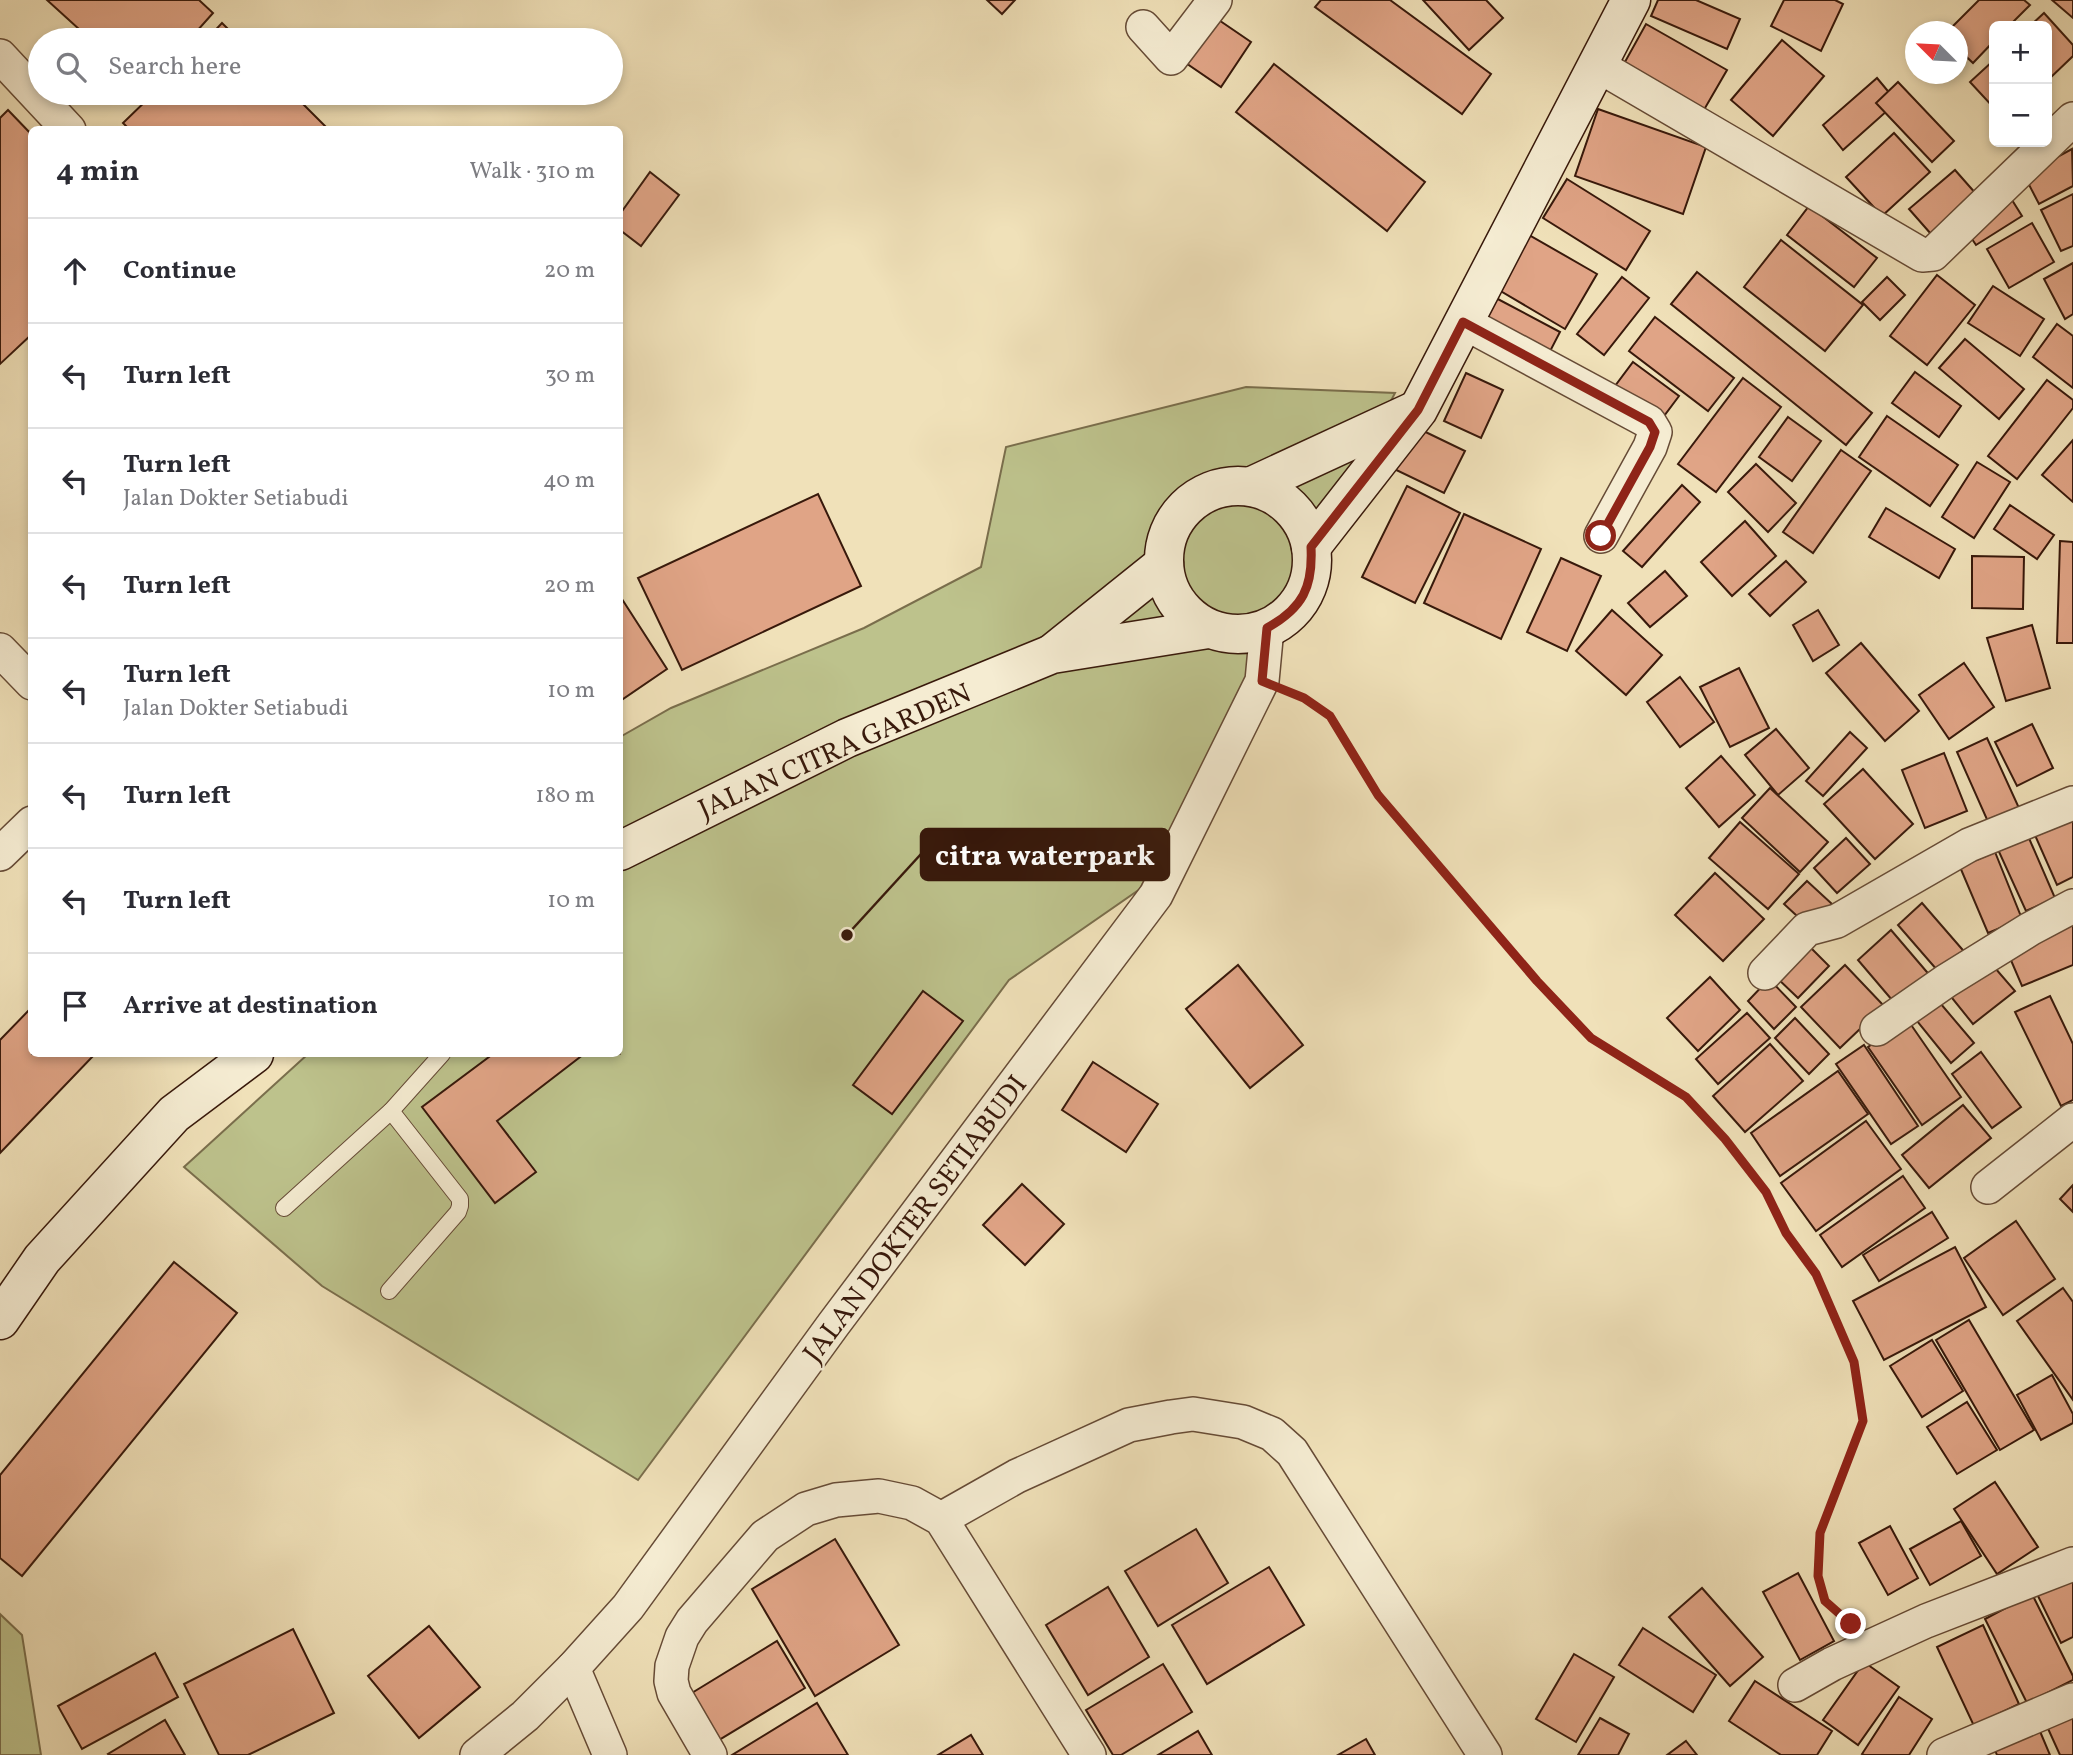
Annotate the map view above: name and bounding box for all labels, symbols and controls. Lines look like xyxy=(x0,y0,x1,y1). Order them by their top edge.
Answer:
north arrow xyxy=(1905,21,1968,84)
map controls xyxy=(1989,21,2052,147)
button: + xyxy=(1989,21,2052,84)
search box xyxy=(28,28,623,105)
icon: search xyxy=(52,48,90,86)
text: Search here xyxy=(108,49,241,85)
button: − xyxy=(1989,84,2052,147)
text: 4 min xyxy=(56,151,140,193)
text: Walk · 310 m xyxy=(469,156,595,188)
icon: ahead xyxy=(56,252,94,290)
text: Continue xyxy=(123,253,236,289)
text: 20 m xyxy=(544,255,595,287)
icon: left xyxy=(56,357,94,395)
text: Turn left xyxy=(123,358,231,394)
text: 30 m xyxy=(545,360,595,392)
text: Turn left xyxy=(123,447,231,483)
icon: left xyxy=(56,462,94,500)
text: 40 m xyxy=(543,465,595,497)
text: Jalan Dokter Setiabudi xyxy=(123,483,349,515)
route start xyxy=(1585,520,1616,551)
icon: left xyxy=(56,567,94,605)
text: Turn left xyxy=(123,568,231,604)
text: 20 m xyxy=(544,570,595,602)
text: Turn left xyxy=(123,657,231,693)
icon: left xyxy=(56,672,94,710)
text: 10 m xyxy=(547,675,595,707)
street label: JALAN CITRA GARDEN xyxy=(692,675,978,830)
text: Jalan Dokter Setiabudi xyxy=(123,693,349,725)
icon: left xyxy=(56,777,94,815)
text: Turn left xyxy=(123,778,231,814)
text: 180 m xyxy=(536,780,595,812)
callout: citra waterpark xyxy=(921,829,1169,880)
text: citra waterpark xyxy=(935,836,1155,878)
icon: left xyxy=(56,882,94,920)
text: Turn left xyxy=(123,883,231,919)
text: 10 m xyxy=(547,885,595,917)
icon: arrive xyxy=(56,987,94,1025)
text: Arrive at destination xyxy=(123,988,378,1024)
street label: JALAN DOKTER SETIABUDI xyxy=(795,1068,1037,1371)
route end xyxy=(1835,1608,1866,1639)

